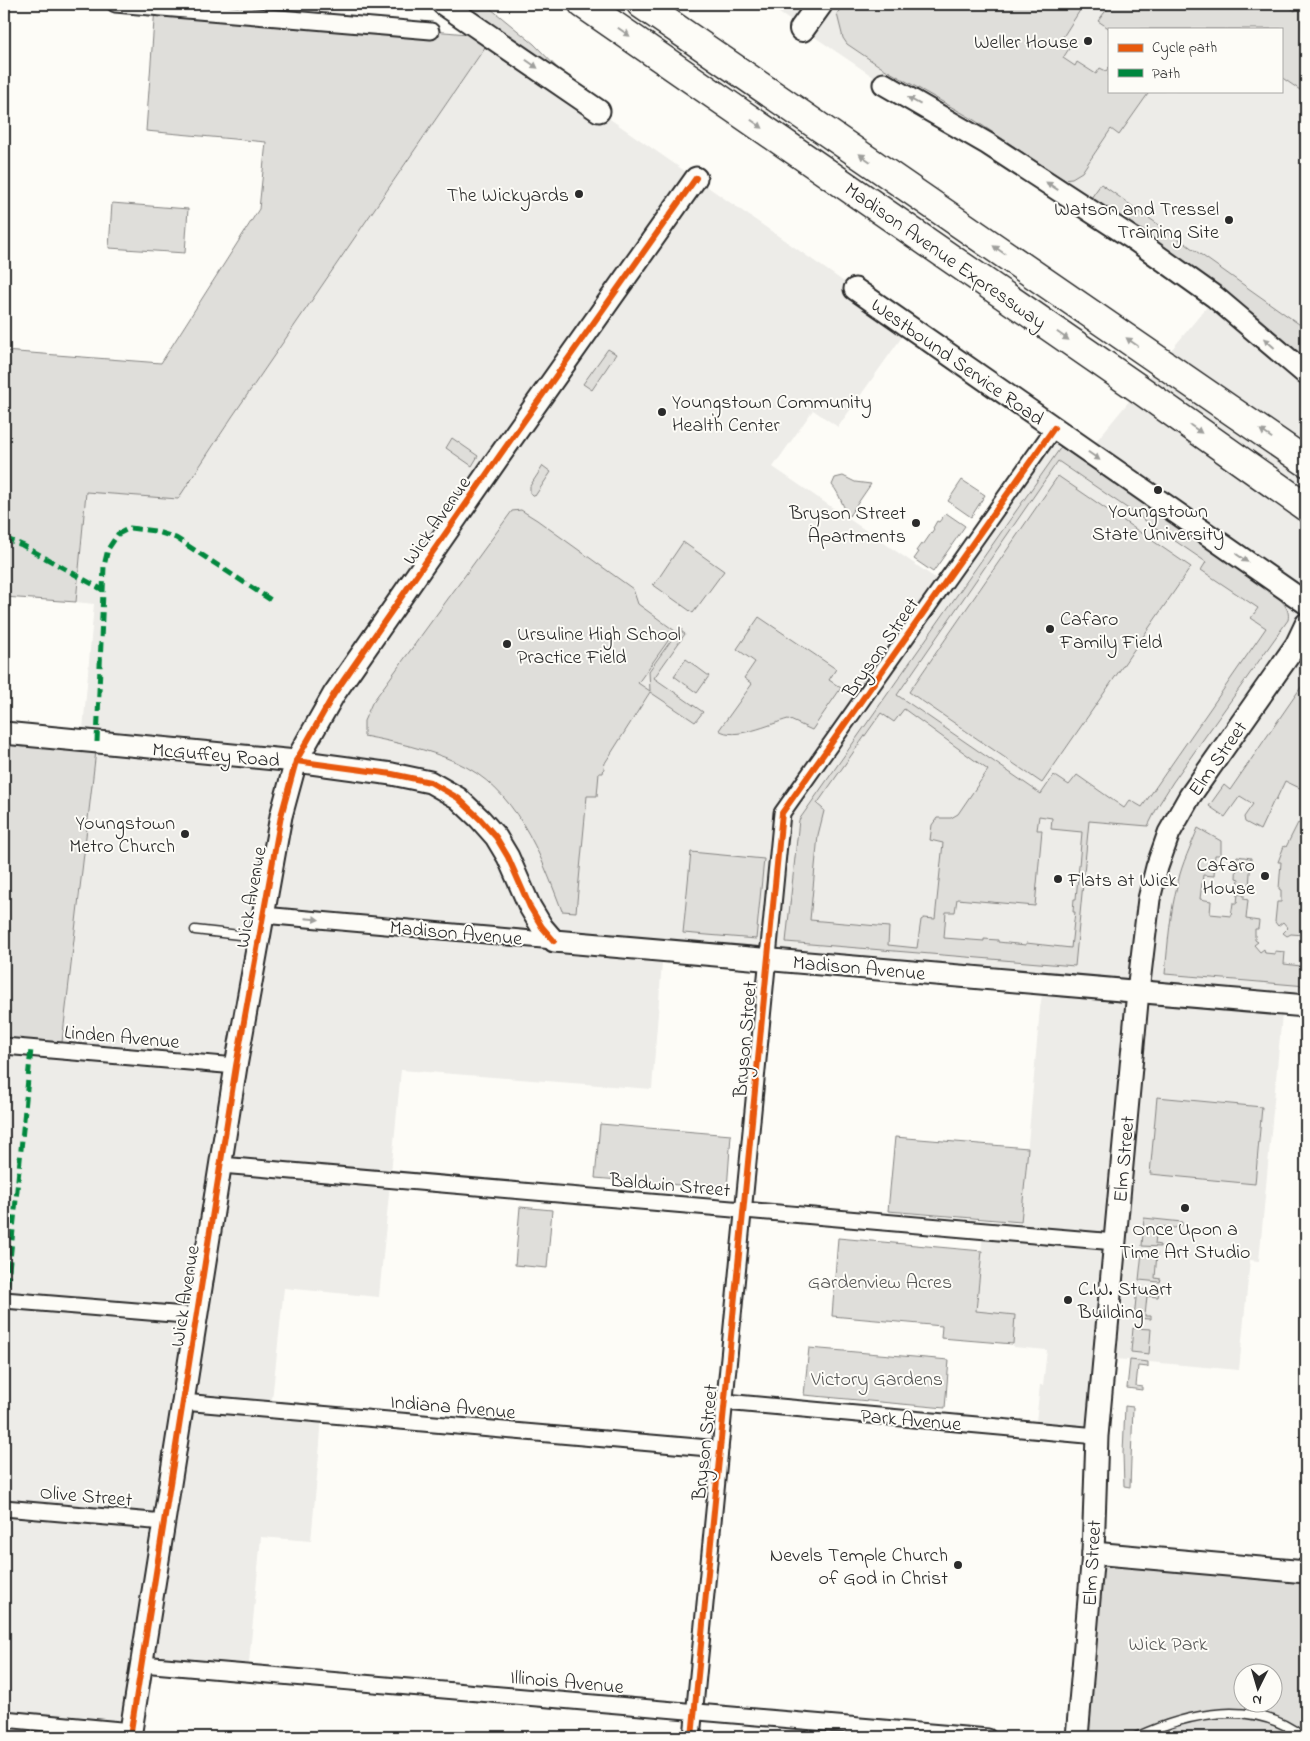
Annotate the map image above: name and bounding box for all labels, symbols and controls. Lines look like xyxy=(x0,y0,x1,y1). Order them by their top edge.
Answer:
one-way arrow xyxy=(617,27,630,36)
legend xyxy=(1108,28,1282,92)
place label: Weller House xyxy=(974,29,1078,58)
marker: Weller House xyxy=(1082,35,1094,47)
text: Cycle path xyxy=(1152,37,1217,60)
one-way arrow xyxy=(525,59,539,69)
text: Path xyxy=(1152,63,1180,85)
one-way arrow xyxy=(907,97,922,105)
one-way arrow xyxy=(750,119,764,129)
one-way arrow xyxy=(858,153,872,163)
street label: Madison Avenue Expressway xyxy=(838,176,1051,338)
one-way arrow xyxy=(1046,181,1059,191)
place label: The Wickyards xyxy=(447,182,569,211)
marker: The Wickyards xyxy=(573,188,585,200)
place label: Watson and Tressel Training Site xyxy=(1054,196,1219,249)
marker: Watson and Tressel Training Site xyxy=(1223,214,1235,226)
one-way arrow xyxy=(992,245,1005,255)
street label: Westbound Service Road xyxy=(864,292,1049,434)
one-way arrow xyxy=(1057,331,1070,341)
one-way arrow xyxy=(1126,337,1139,347)
one-way arrow xyxy=(1263,337,1275,349)
place label: Youngstown Community Health Center xyxy=(672,389,872,441)
marker: Youngstown Community Health Center xyxy=(656,406,668,418)
one-way arrow xyxy=(1190,424,1203,434)
one-way arrow xyxy=(1259,429,1273,439)
one-way arrow xyxy=(1087,451,1101,461)
street label: Wick Avenue xyxy=(397,471,479,572)
marker: Youngstown State University xyxy=(1152,484,1164,496)
place label: Youngstown State University xyxy=(1092,498,1224,550)
place label: Bryson Street Apartments xyxy=(788,500,906,552)
marker: Bryson Street Apartments xyxy=(910,517,922,529)
one-way arrow xyxy=(1235,553,1248,563)
street label: Bryson Street xyxy=(836,592,928,705)
place label: Cafaro Family Field xyxy=(1059,606,1162,658)
place label: Ursuline High School Practice Field xyxy=(517,621,681,673)
marker: Cafaro Family Field xyxy=(1044,623,1056,635)
marker: Ursuline High School Practice Field xyxy=(501,638,513,650)
street label: Elm Street xyxy=(1182,716,1256,803)
street label: McGuffey Road xyxy=(151,736,281,777)
place label: Youngstown Metro Church xyxy=(69,810,175,862)
marker: Youngstown Metro Church xyxy=(179,828,191,840)
street label: Wick Avenue xyxy=(229,844,276,950)
place label: Cafaro House xyxy=(1197,852,1255,904)
place label: Flats at Wick xyxy=(1067,867,1178,896)
marker: Cafaro House xyxy=(1259,870,1271,882)
marker: Flats at Wick xyxy=(1052,873,1064,885)
street label: Madison Avenue xyxy=(388,914,523,955)
one-way arrow xyxy=(304,915,320,923)
street label: Madison Avenue xyxy=(791,949,926,990)
street label: Bryson Street xyxy=(727,980,766,1100)
street label: Linden Avenue xyxy=(63,1019,181,1058)
street label: Elm Street xyxy=(1107,1115,1144,1204)
street label: Baldwin Street xyxy=(607,1167,732,1206)
marker: Once Upon a Time Art Studio xyxy=(1179,1202,1191,1214)
place label: Once Upon a Time Art Studio xyxy=(1120,1216,1250,1268)
street label: Wick Avenue xyxy=(164,1243,209,1349)
park label: Gardenview Acres xyxy=(808,1269,952,1298)
place label: C.W. Stuart Building xyxy=(1077,1276,1173,1329)
marker: C.W. Stuart Building xyxy=(1062,1294,1074,1306)
park label: Victory Gardens xyxy=(810,1366,943,1395)
street label: Bryson Street xyxy=(686,1382,727,1503)
street label: Indiana Avenue xyxy=(389,1389,517,1428)
street label: Park Avenue xyxy=(859,1403,962,1440)
street label: Olive Street xyxy=(38,1479,134,1516)
street label: Elm Street xyxy=(1077,1519,1110,1607)
place label: Nevels Temple Church of God in Christ xyxy=(770,1542,948,1594)
marker: Nevels Temple Church of God in Christ xyxy=(952,1559,964,1571)
park label: Wick Park xyxy=(1129,1631,1208,1660)
street label: Illinois Avenue xyxy=(509,1664,625,1703)
north arrow xyxy=(1232,1664,1282,1714)
text: N xyxy=(1251,1689,1263,1710)

